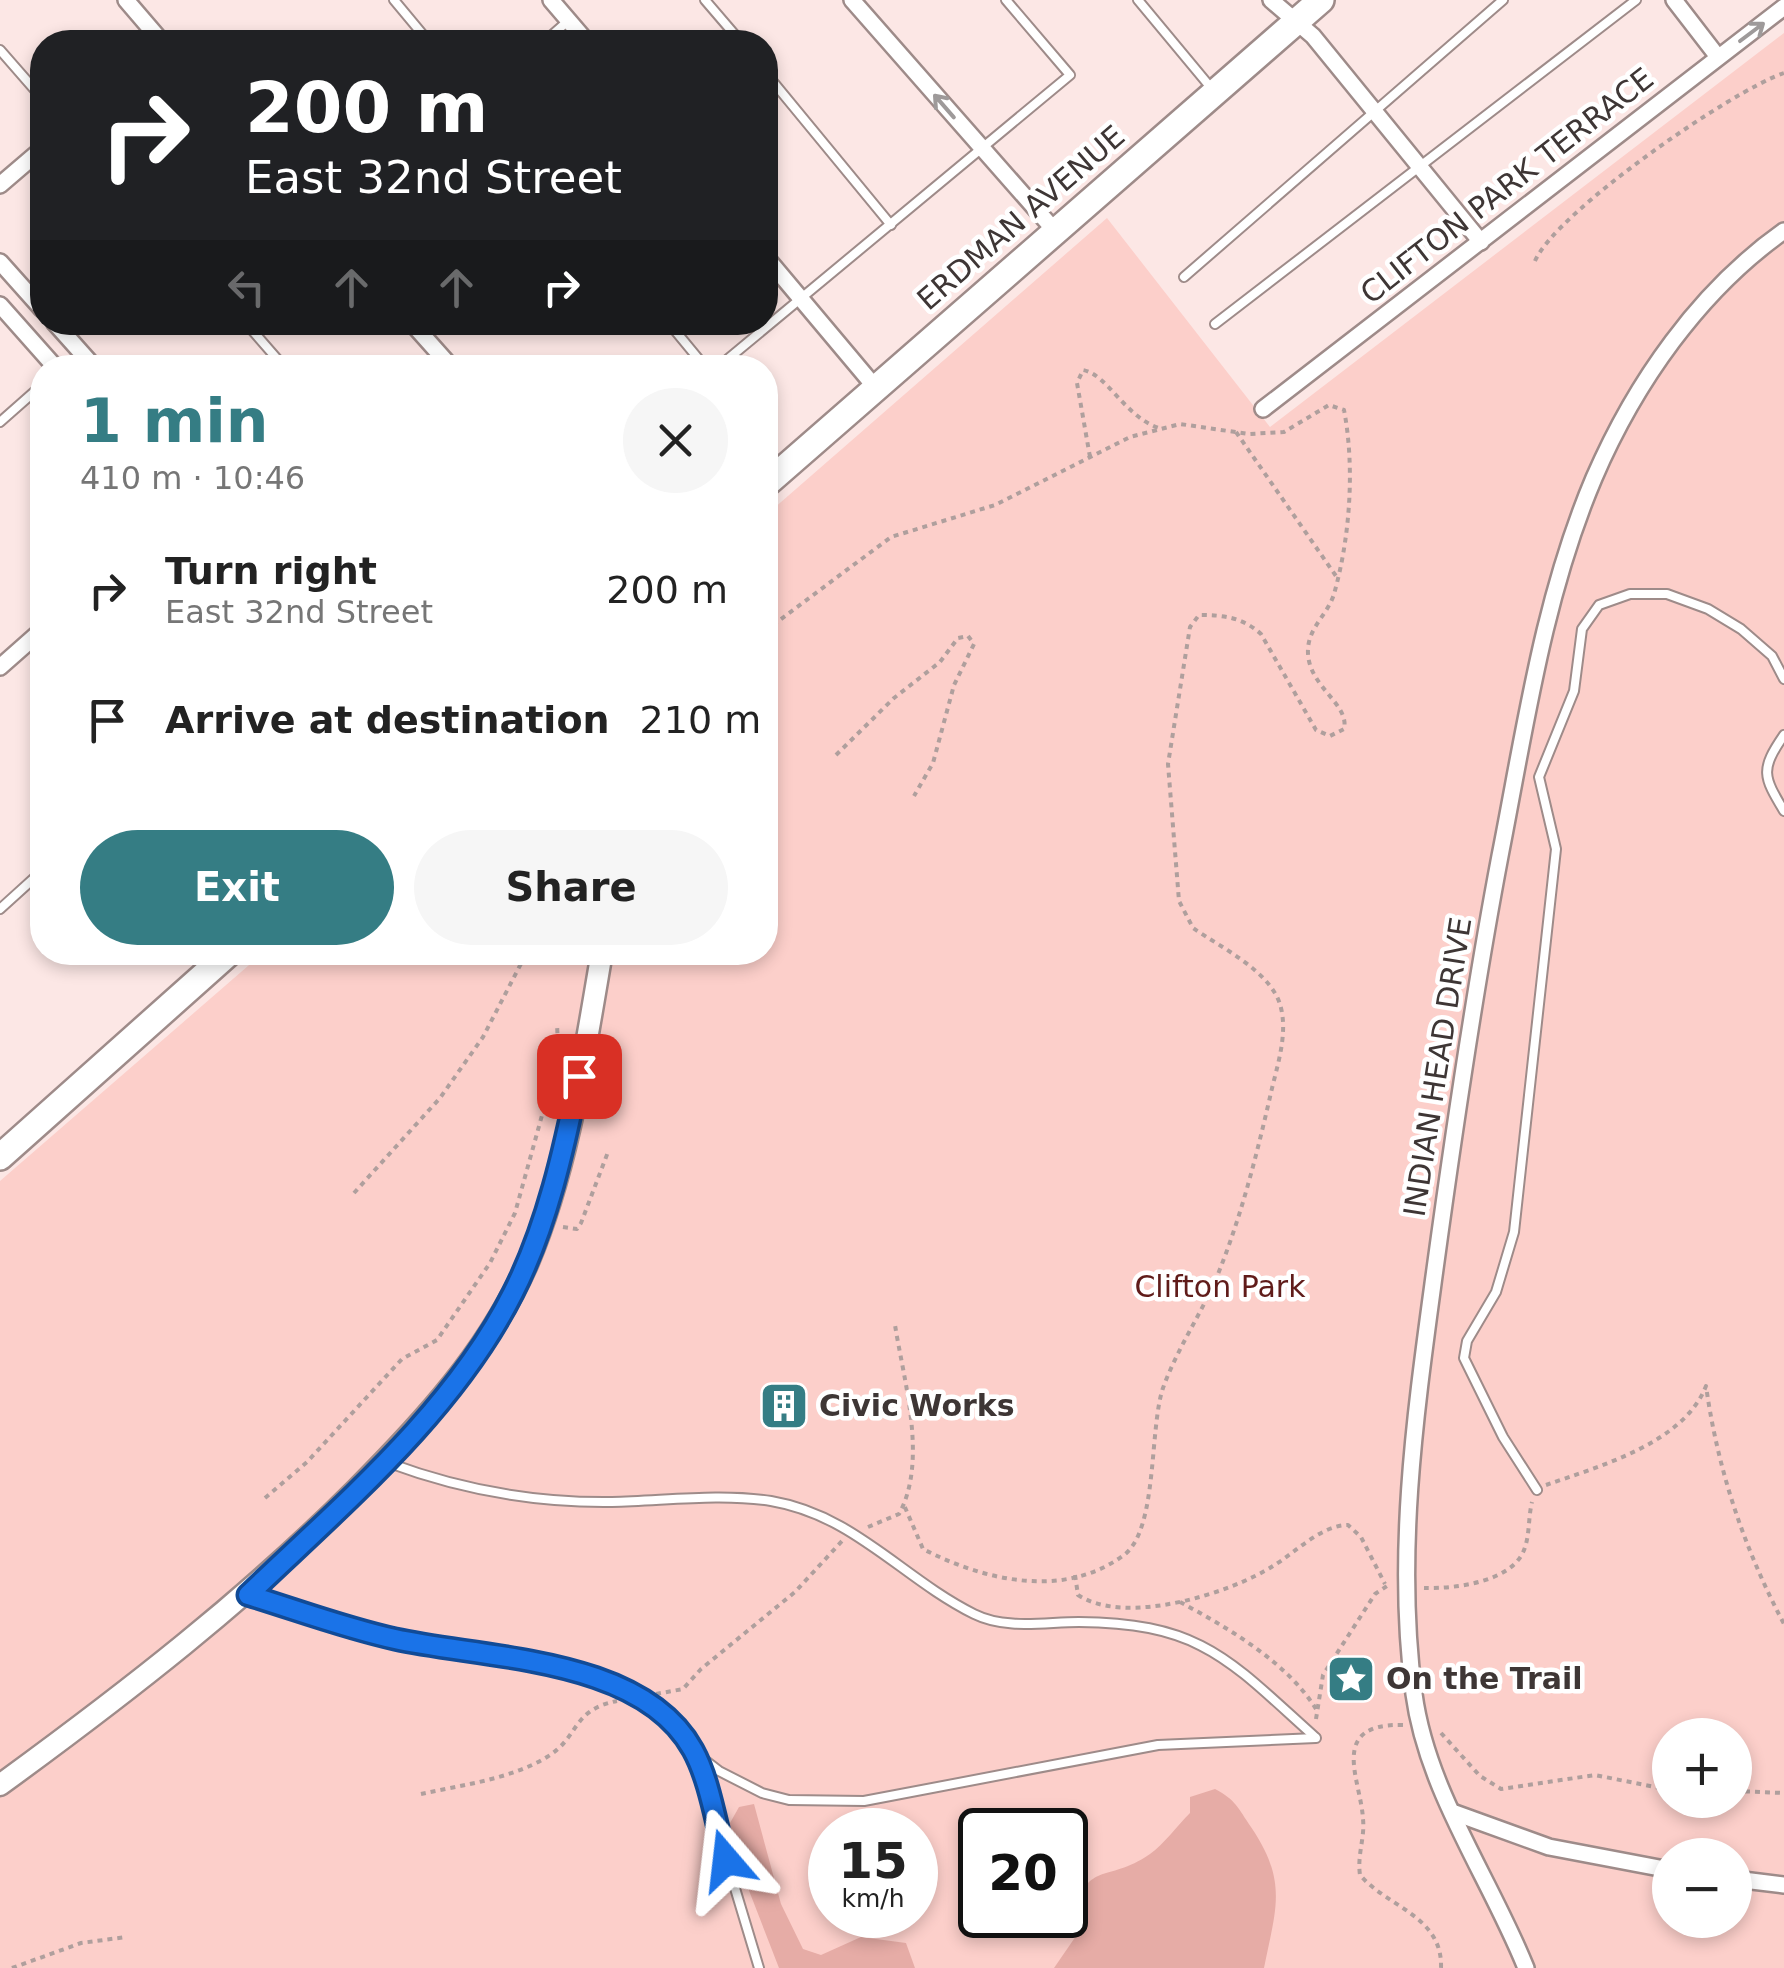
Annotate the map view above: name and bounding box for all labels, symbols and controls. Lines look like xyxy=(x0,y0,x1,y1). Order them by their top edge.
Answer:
one-way arrow xyxy=(1738,21,1765,42)
street label: CLIFTON PARK TERRACE xyxy=(1353,61,1660,311)
text: 200 m xyxy=(245,67,488,149)
icon: right xyxy=(80,70,210,200)
one-way arrow xyxy=(934,94,956,120)
street label: ERDMAN AVENUE xyxy=(910,118,1131,317)
text: East 32nd Street xyxy=(245,151,622,204)
icon: left xyxy=(219,260,274,315)
icon: ahead xyxy=(324,260,379,315)
icon: ahead xyxy=(429,260,484,315)
icon: right xyxy=(534,260,589,315)
text: 1 min xyxy=(80,386,268,456)
button: close xyxy=(623,388,728,493)
text: 410 m · 10:46 xyxy=(80,459,305,497)
text: Turn right xyxy=(165,549,377,593)
icon: right xyxy=(80,563,135,618)
text: 200 m xyxy=(606,568,728,612)
text: East 32nd Street xyxy=(165,593,433,631)
icon: arrive xyxy=(80,693,135,748)
text: Arrive at destination xyxy=(165,698,610,742)
text: 210 m xyxy=(640,698,761,742)
button: Exit xyxy=(80,830,394,945)
button: Share xyxy=(414,830,728,945)
street label: INDIAN HEAD DRIVE xyxy=(1397,915,1478,1219)
pin xyxy=(537,1034,622,1119)
icon: arrive xyxy=(552,1049,607,1104)
park label: Clifton Park xyxy=(1134,1269,1306,1304)
building icon: Civic Works xyxy=(758,1380,810,1432)
place label: Civic Works xyxy=(819,1388,1015,1423)
place icon: On the Trail xyxy=(1325,1653,1377,1705)
place label: On the Trail xyxy=(1386,1661,1583,1696)
map controls xyxy=(1652,1718,1752,1938)
button: + xyxy=(1652,1718,1752,1818)
position arrow xyxy=(674,1808,778,1912)
speed limit sign: 20 xyxy=(958,1808,1088,1938)
text: 15 xyxy=(838,1832,908,1890)
button: − xyxy=(1652,1838,1752,1938)
text: km/h xyxy=(841,1884,905,1913)

